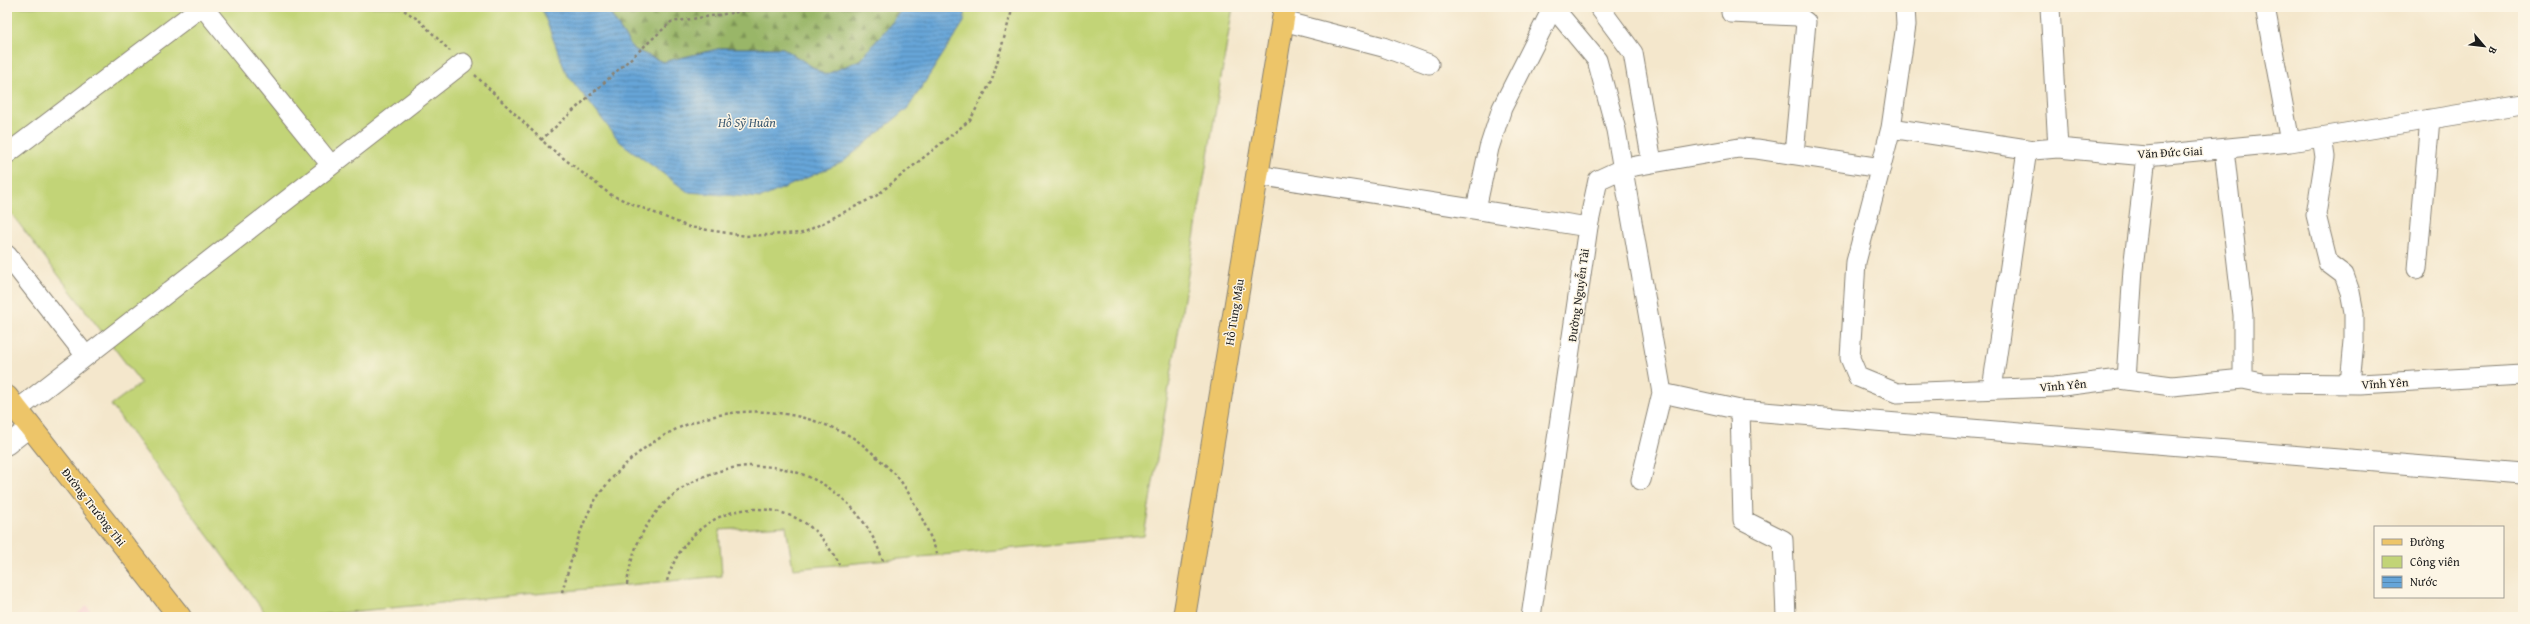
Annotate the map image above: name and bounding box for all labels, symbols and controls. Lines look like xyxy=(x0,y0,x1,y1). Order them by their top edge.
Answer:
north arrow xyxy=(2464,26,2504,66)
text: B xyxy=(2484,44,2501,58)
water label: Hồ Sỹ Huân xyxy=(717,113,776,132)
street label: Văn Đức Giai xyxy=(2137,142,2204,162)
street label: Đường Nguyễn Tài xyxy=(1563,247,1593,343)
street label: Hồ Tùng Mậu xyxy=(1220,277,1248,347)
street label: Vĩnh Yên xyxy=(2361,373,2409,393)
street label: Vĩnh Yên xyxy=(2039,374,2087,396)
street label: Đường Trường Thi xyxy=(58,464,130,550)
legend xyxy=(2374,526,2504,598)
text: Đường xyxy=(2410,533,2444,550)
text: Công viên xyxy=(2410,553,2460,570)
text: Nước xyxy=(2410,573,2438,590)

